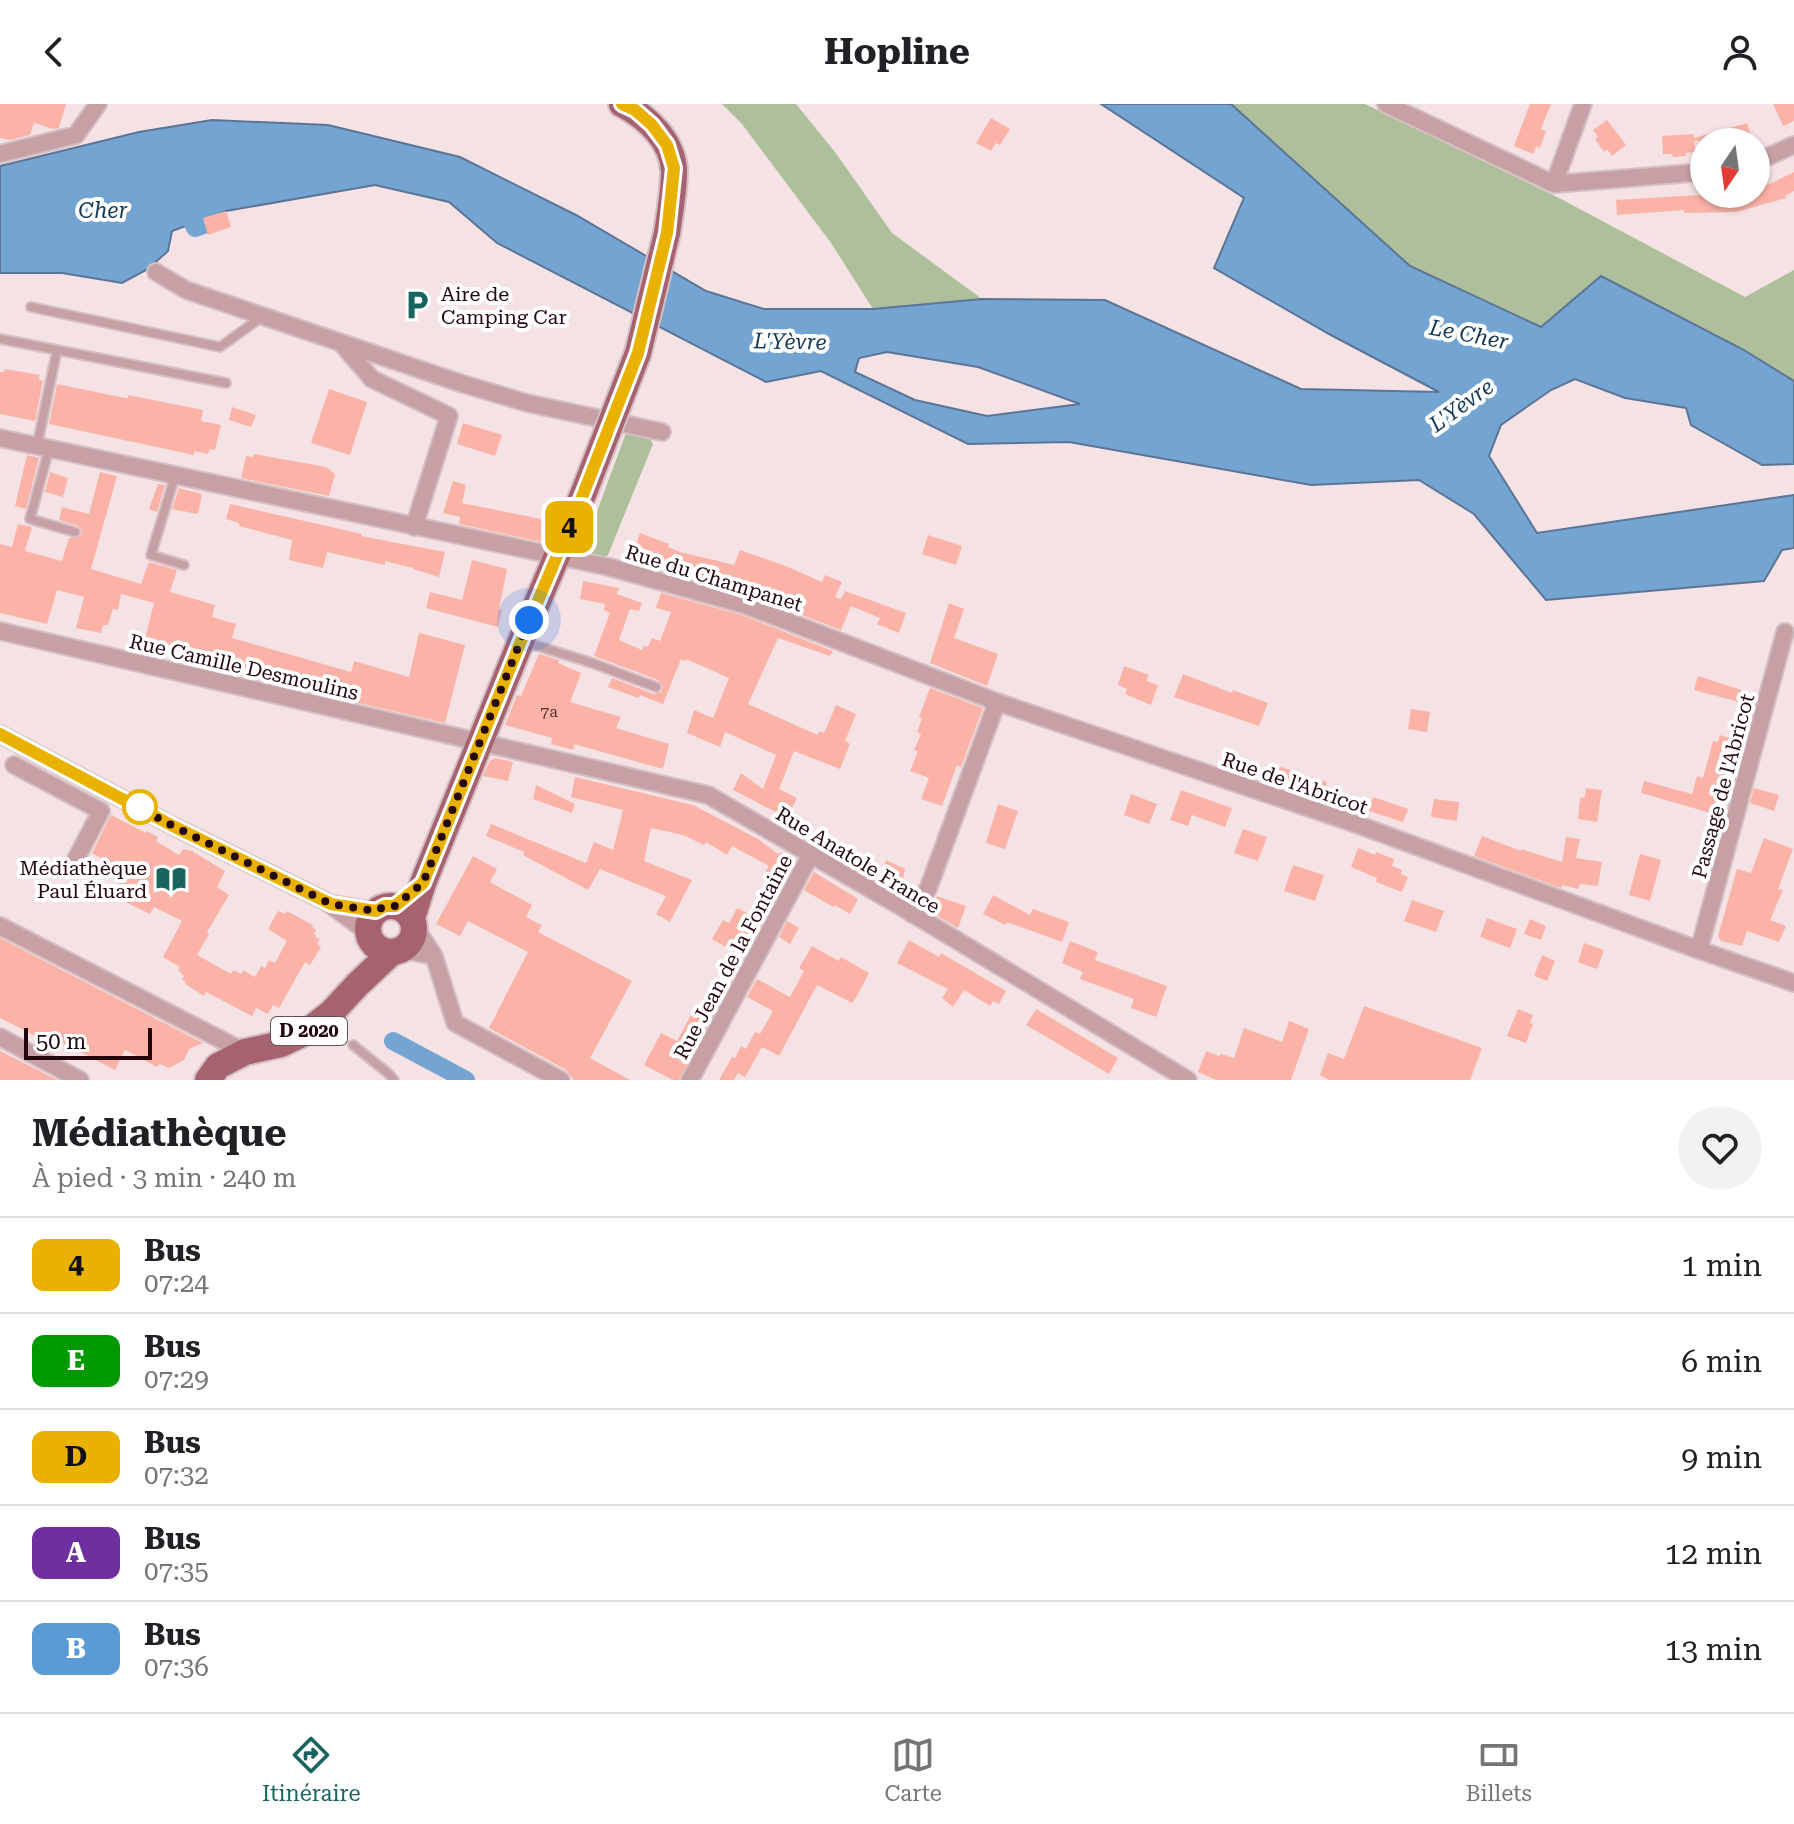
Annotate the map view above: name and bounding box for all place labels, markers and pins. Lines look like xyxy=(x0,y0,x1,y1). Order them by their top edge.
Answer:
place label: Aire de Camping Car xyxy=(441,282,567,329)
parking icon: Aire de Camping Car xyxy=(400,288,434,322)
unlabelled marker xyxy=(123,790,157,824)
place label: Médiathèque Paul Éluard xyxy=(20,856,147,903)
library icon: Médiathèque Paul Éluard xyxy=(154,862,188,896)

